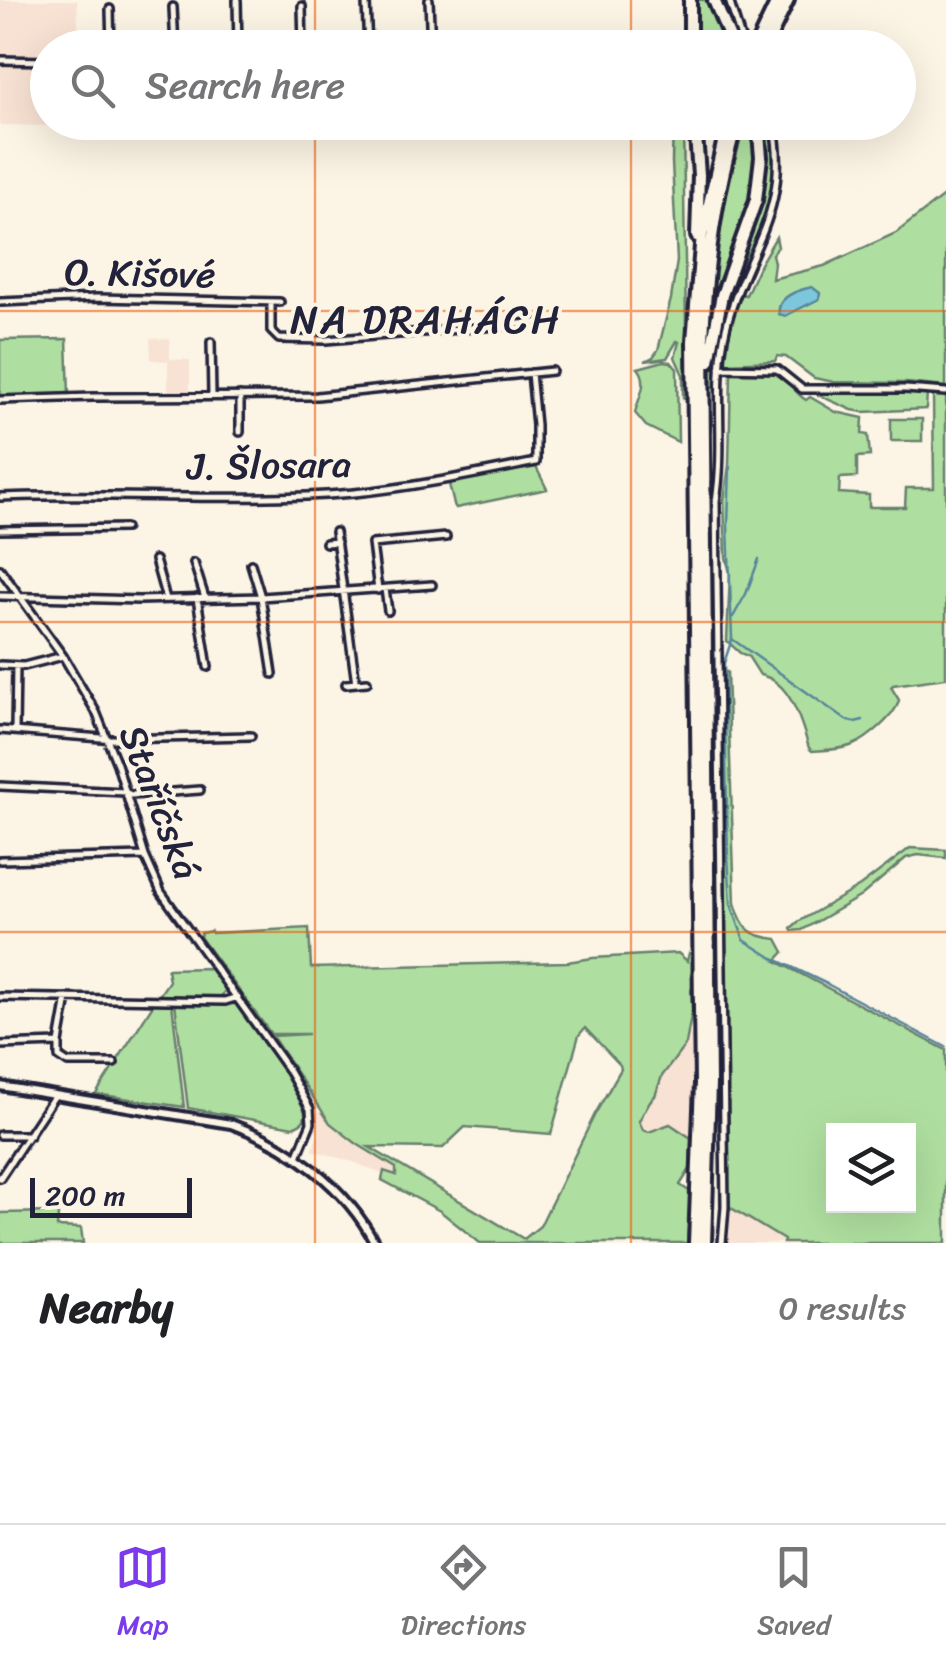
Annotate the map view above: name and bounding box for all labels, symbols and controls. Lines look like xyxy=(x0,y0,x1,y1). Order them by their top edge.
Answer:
search box xyxy=(30,30,916,140)
text: Search here xyxy=(145,52,345,119)
icon: search xyxy=(65,58,120,113)
street label: O. Kišové xyxy=(64,239,216,308)
district label: NA DRAHÁCH xyxy=(290,284,562,355)
street label: J. Šlosara xyxy=(184,431,352,500)
street label: Staříčská xyxy=(99,715,220,889)
map controls xyxy=(826,1123,916,1213)
button: layers xyxy=(826,1123,916,1213)
text: 200 m xyxy=(45,1171,125,1220)
scale bar xyxy=(30,1173,192,1218)
text: Nearby xyxy=(40,1271,173,1345)
text: 0 results xyxy=(778,1280,906,1337)
tab: Map xyxy=(115,1540,170,1649)
tab: Directions xyxy=(401,1540,526,1649)
tab: Saved xyxy=(757,1540,831,1649)

